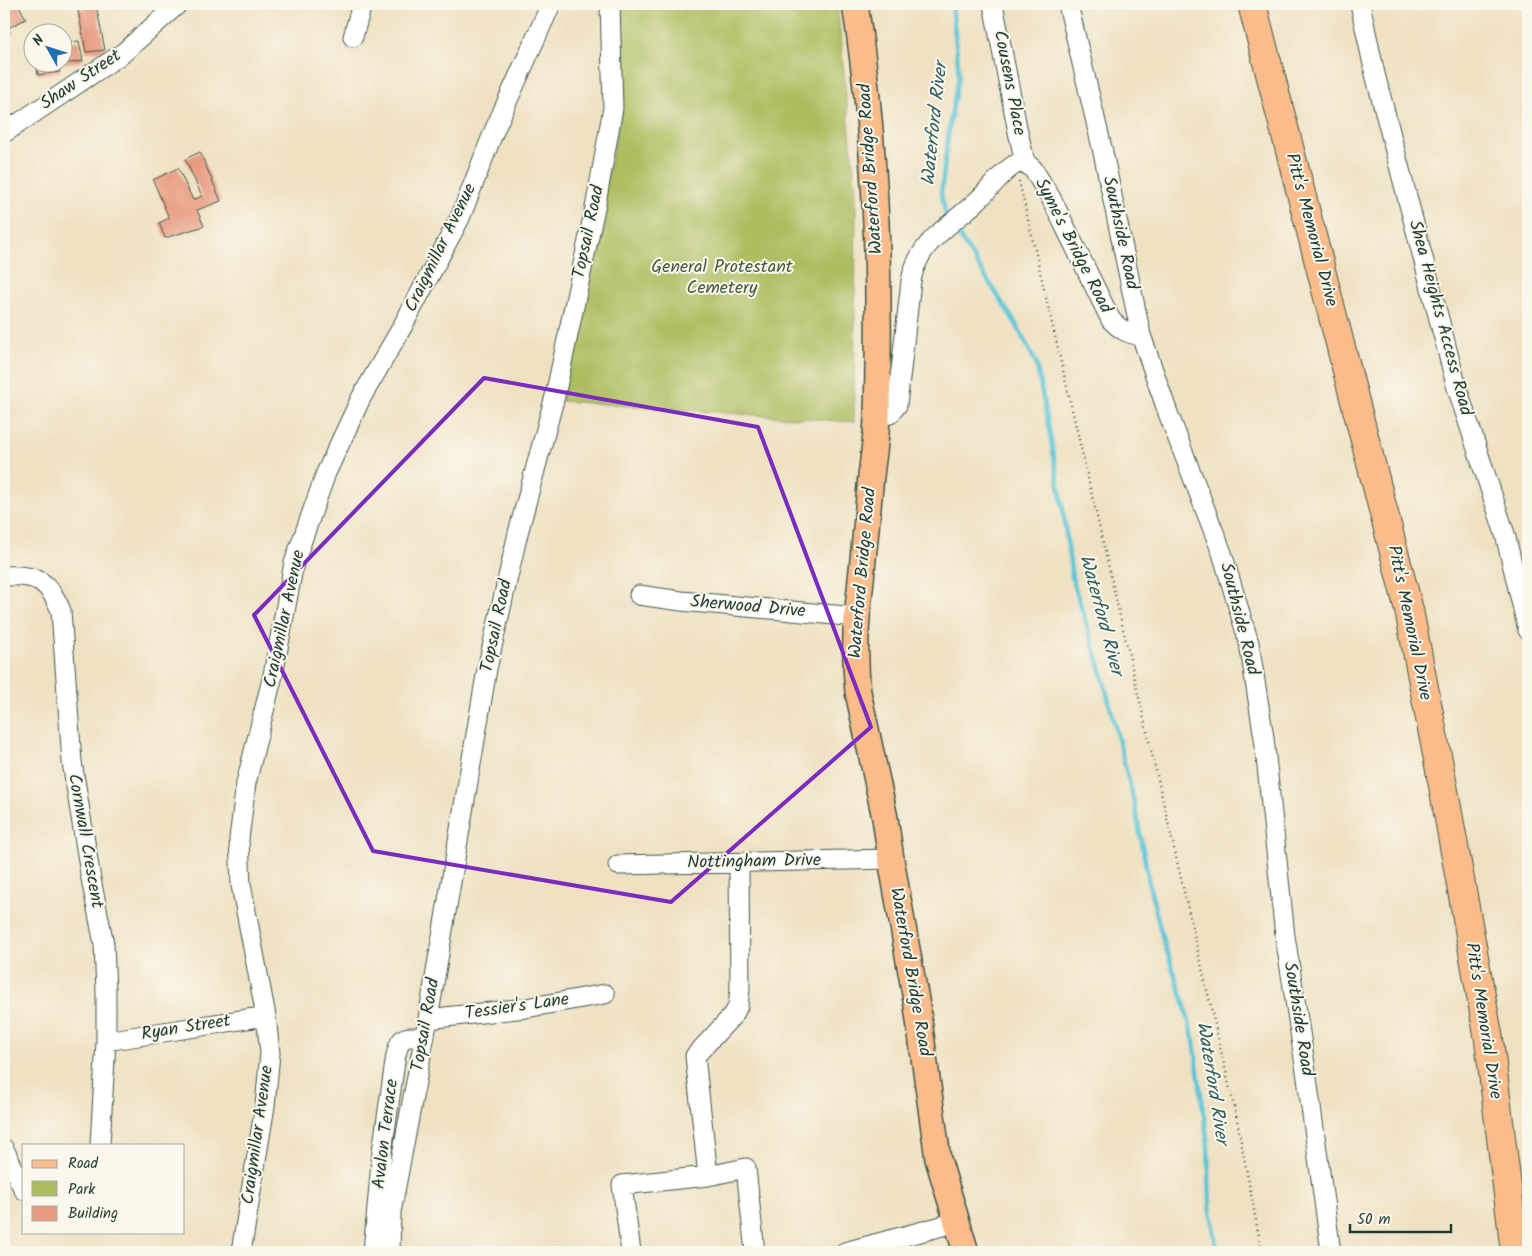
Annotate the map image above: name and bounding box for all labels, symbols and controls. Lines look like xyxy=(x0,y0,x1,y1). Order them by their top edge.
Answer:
north arrow xyxy=(22,22,72,72)
street label: Cousens Place xyxy=(985,28,1033,138)
text: N xyxy=(27,30,50,51)
street label: Shaw Street xyxy=(34,42,128,118)
water label: Waterford River xyxy=(914,57,957,187)
street label: Waterford Bridge Road xyxy=(850,82,891,255)
street label: Pitt's Memorial Drive xyxy=(1277,150,1345,310)
street label: Syme's Bridge Road xyxy=(1026,173,1120,320)
street label: Southside Road xyxy=(1094,174,1146,293)
street label: Craigmillar Avenue xyxy=(397,179,485,317)
street label: Topsail Road xyxy=(565,182,613,281)
street label: Shea Heights Access Road xyxy=(1400,217,1480,420)
park label: General Protestant Cemetery xyxy=(651,253,794,303)
street label: Waterford Bridge Road xyxy=(841,485,885,660)
street label: Pitt's Memorial Drive xyxy=(1378,543,1440,703)
street label: Craigmillar Avenue xyxy=(256,547,314,691)
water label: Waterford River xyxy=(1071,551,1132,682)
street label: Southside Road xyxy=(1211,560,1267,679)
street label: Topsail Road xyxy=(473,576,521,675)
street label: Sherwood Drive xyxy=(689,588,807,626)
street label: Cornwall Crescent xyxy=(59,771,111,912)
street label: Nottingham Drive xyxy=(687,846,821,878)
street label: Waterford Bridge Road xyxy=(881,885,939,1060)
street label: Pitt's Memorial Drive xyxy=(1456,941,1510,1101)
street label: Southside Road xyxy=(1275,960,1322,1079)
street label: Topsail Road xyxy=(404,975,449,1074)
street label: Tessier's Lane xyxy=(463,985,571,1029)
street label: Ryan Street xyxy=(139,1006,234,1049)
water label: Waterford River xyxy=(1188,1020,1237,1150)
street label: Craigmillar Avenue xyxy=(234,1064,282,1206)
street label: Avalon Terrace xyxy=(365,1077,407,1191)
legend xyxy=(22,1144,185,1234)
text: Road xyxy=(68,1152,99,1176)
text: Park xyxy=(68,1178,96,1202)
scale bar xyxy=(1350,1201,1451,1233)
text: Building xyxy=(68,1202,118,1226)
text: 50 m xyxy=(1357,1208,1391,1232)

